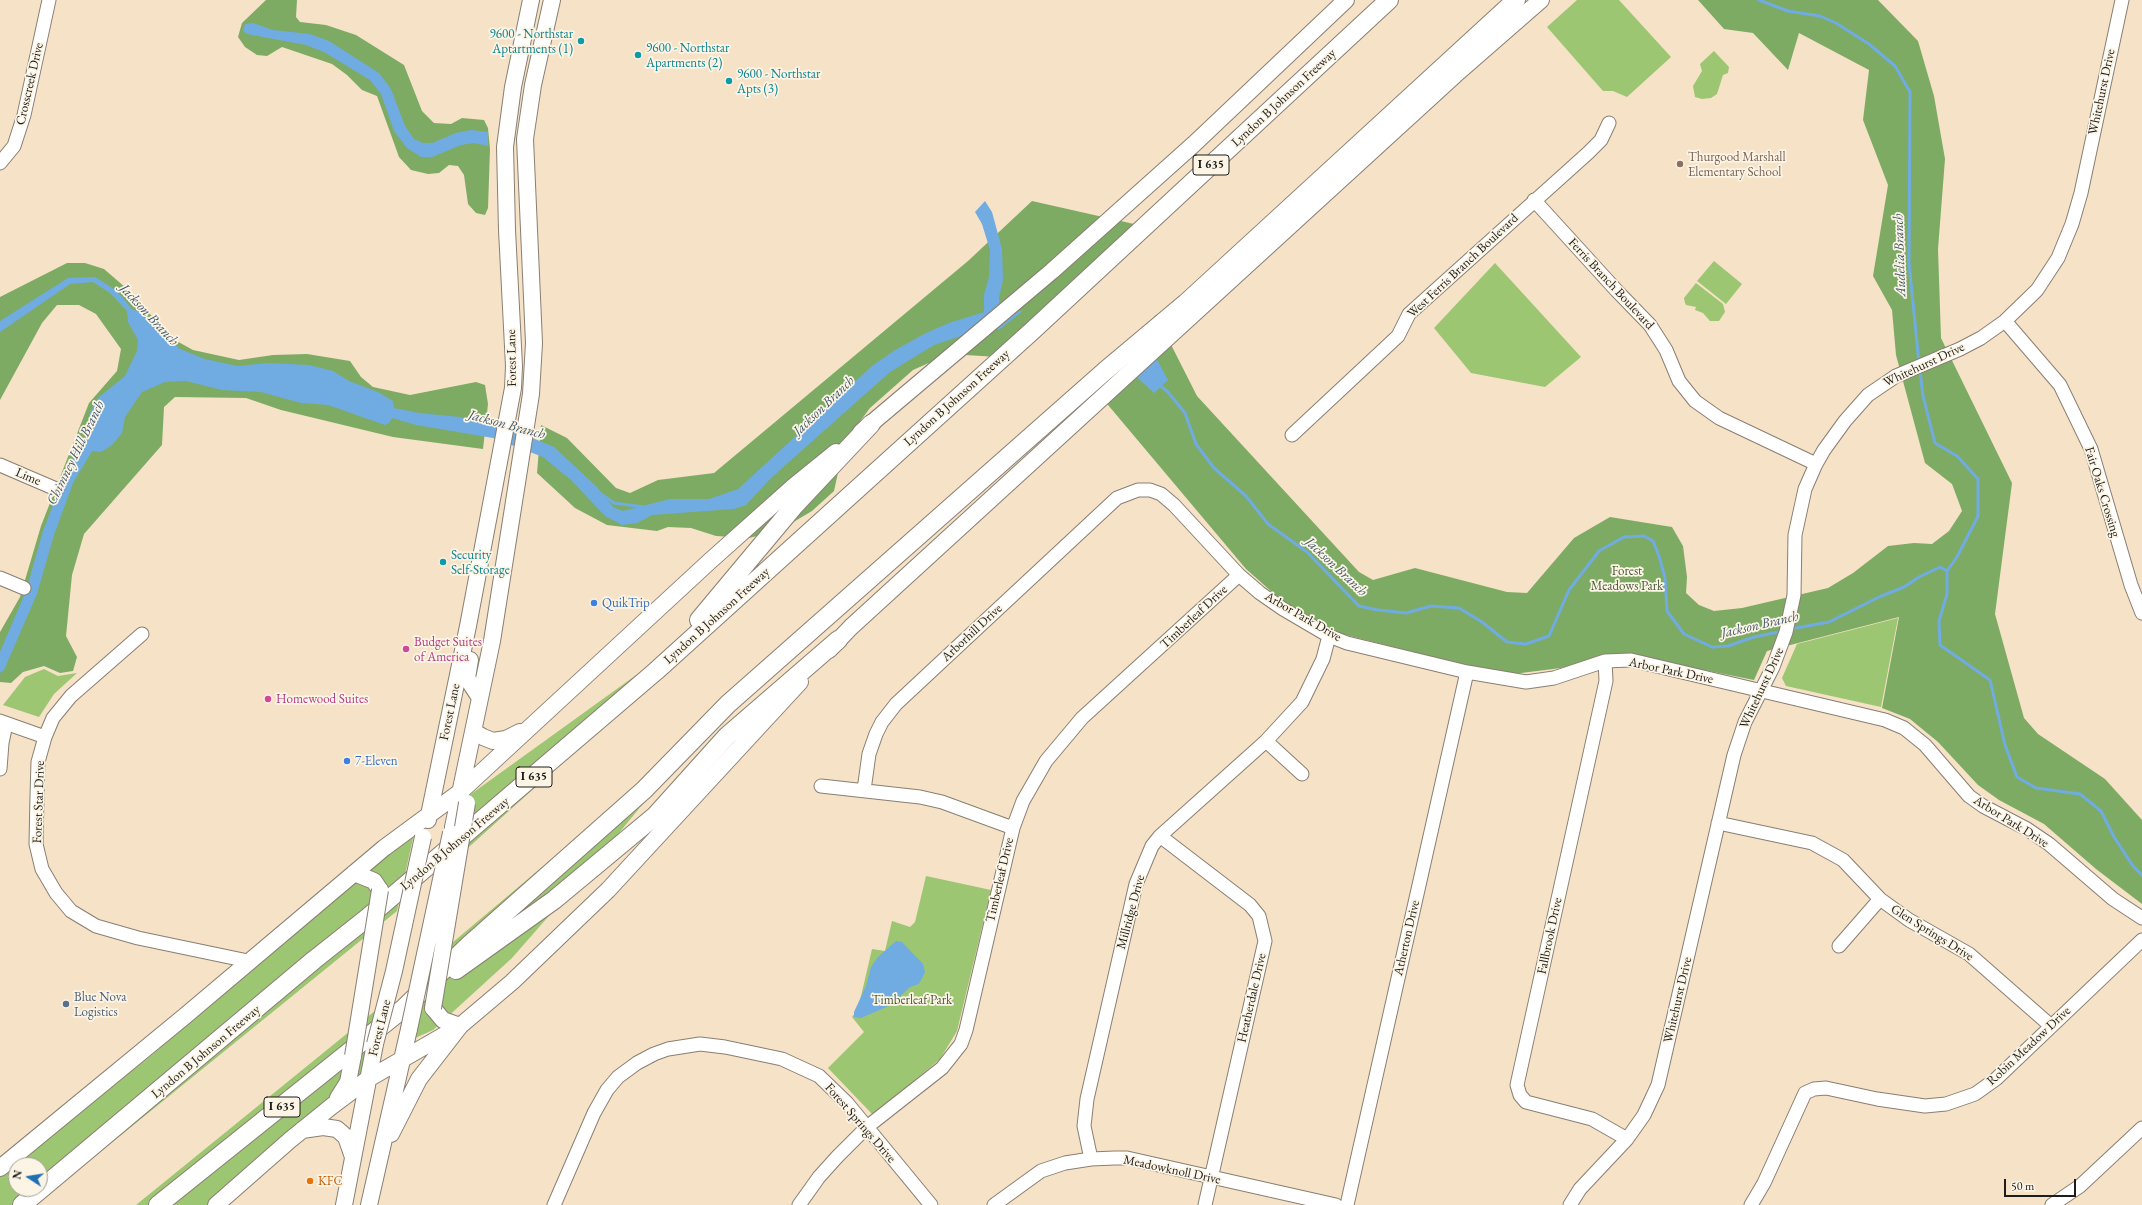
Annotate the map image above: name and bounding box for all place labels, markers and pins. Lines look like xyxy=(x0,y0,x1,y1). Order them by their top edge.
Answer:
place label: 9600 - Northstar Aptartments (1) xyxy=(490,26,573,57)
marker: 9600 - Northstar Aptartments (1) xyxy=(576,36,586,46)
place label: 9600 - Northstar Apartments (2) xyxy=(646,40,729,71)
marker: 9600 - Northstar Apartments (2) xyxy=(633,50,643,60)
place label: 9600 - Northstar Apts (3) xyxy=(737,66,820,97)
marker: 9600 - Northstar Apts (3) xyxy=(724,76,734,86)
place label: Thurgood Marshall Elementary School xyxy=(1688,149,1786,180)
marker: Thurgood Marshall Elementary School xyxy=(1675,159,1685,169)
place label: Security Self-Storage xyxy=(451,547,510,578)
marker: Security Self-Storage xyxy=(438,557,448,567)
place label: QuikTrip xyxy=(602,595,650,611)
marker: QuikTrip xyxy=(589,598,599,608)
place label: Budget Suites of America xyxy=(414,634,482,665)
marker: Budget Suites of America xyxy=(401,644,411,654)
place label: Homewood Suites xyxy=(276,691,368,707)
marker: Homewood Suites xyxy=(263,694,273,704)
place label: 7-Eleven xyxy=(355,753,398,769)
marker: 7-Eleven xyxy=(342,756,352,766)
place label: Blue Nova Logistics xyxy=(74,989,126,1020)
marker: Blue Nova Logistics xyxy=(61,999,71,1009)
place label: KFC xyxy=(318,1173,343,1189)
marker: KFC xyxy=(305,1176,315,1186)

